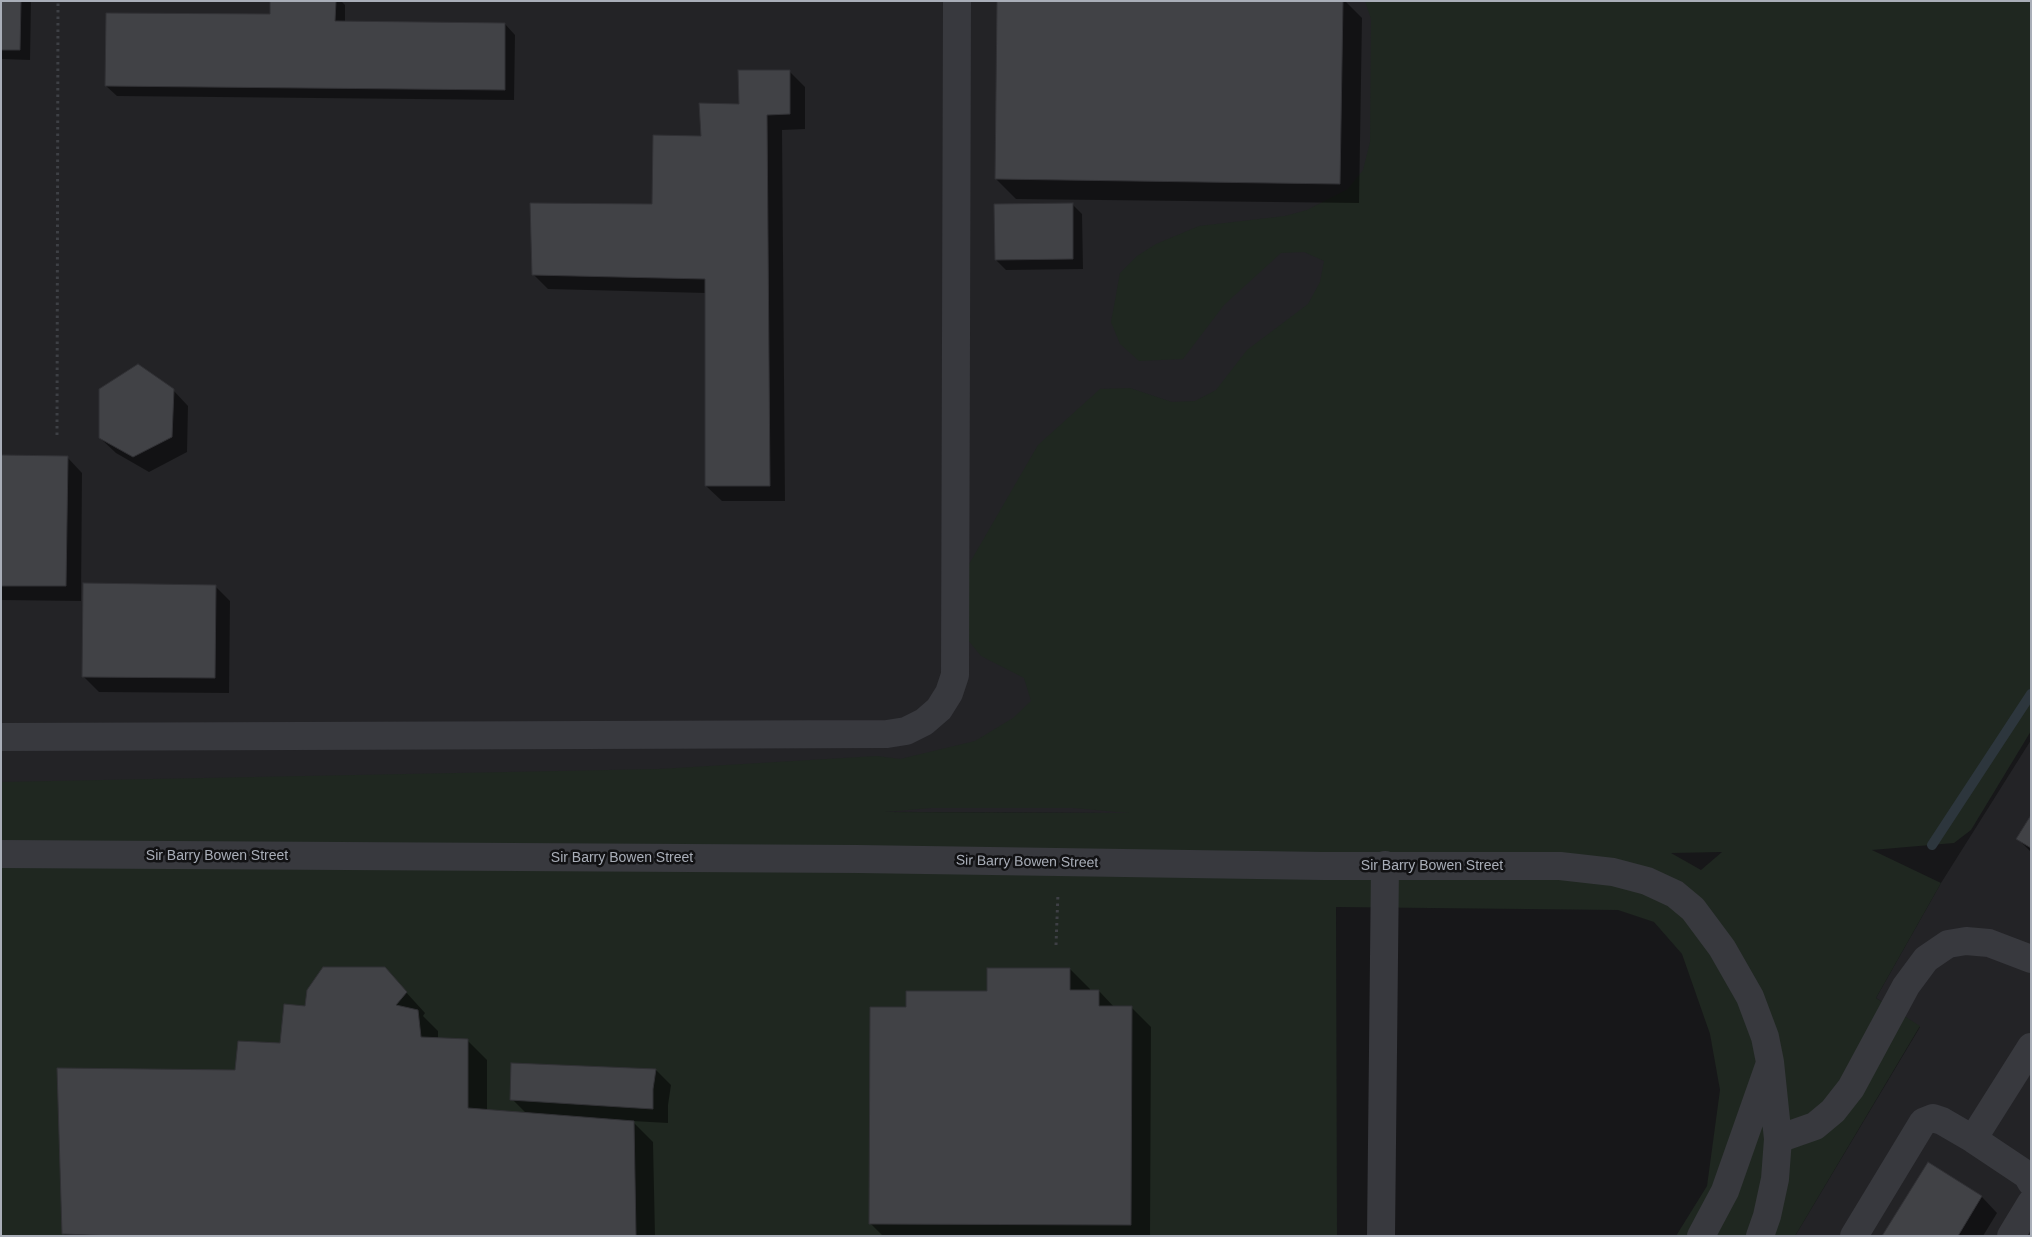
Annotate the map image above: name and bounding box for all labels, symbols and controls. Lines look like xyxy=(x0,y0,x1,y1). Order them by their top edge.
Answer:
street label: Sir Barry Bowen Street xyxy=(146,848,288,864)
street label: Sir Barry Bowen Street xyxy=(551,850,693,866)
street label: Sir Barry Bowen Street xyxy=(956,852,1098,872)
street label: Sir Barry Bowen Street xyxy=(1361,858,1503,874)

